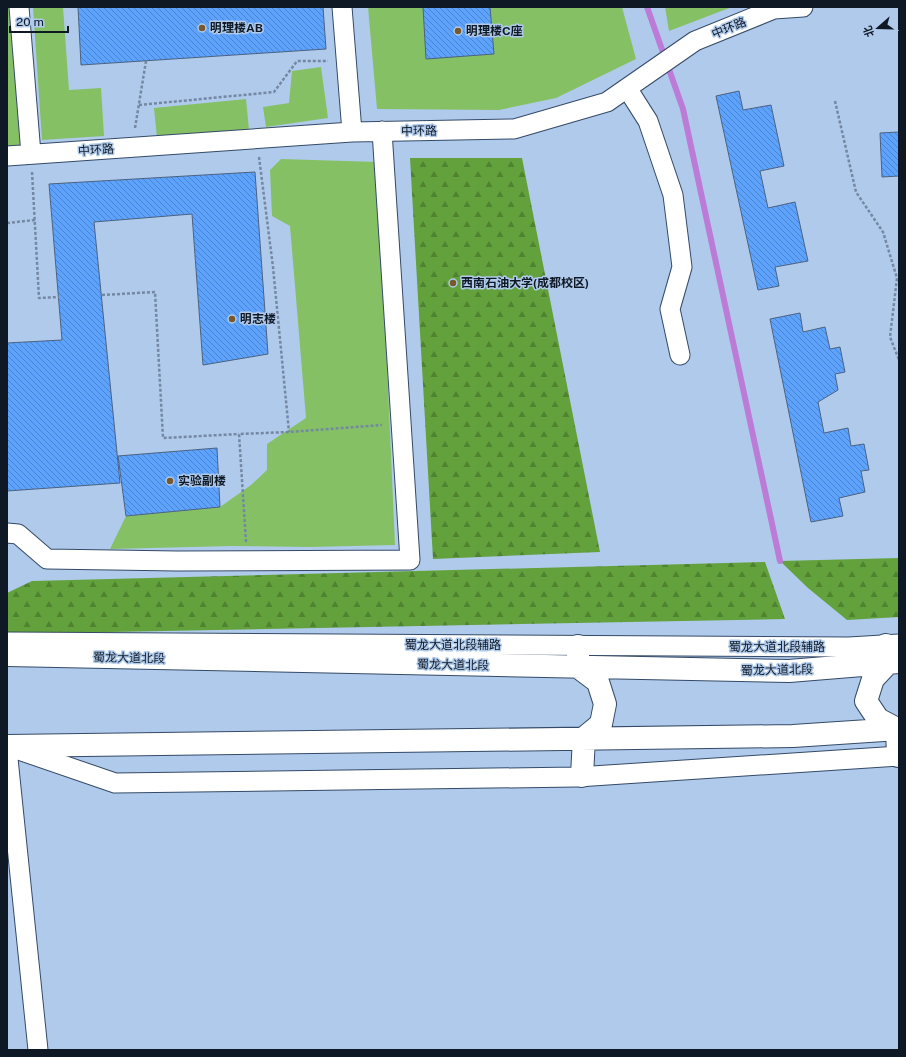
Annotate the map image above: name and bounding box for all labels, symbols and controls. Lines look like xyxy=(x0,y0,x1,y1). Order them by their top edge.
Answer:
scale bar xyxy=(10,8,68,34)
north arrow xyxy=(858,8,898,48)
text: 20 m xyxy=(16,15,44,29)
street label: 中环路 xyxy=(710,15,748,41)
place label: 明理楼AB xyxy=(210,21,263,35)
marker: 明理楼AB xyxy=(197,23,207,33)
place label: 明理楼C座 xyxy=(466,24,523,38)
text: 北 xyxy=(861,24,876,39)
marker: 明理楼C座 xyxy=(453,26,463,36)
street label: 中环路 xyxy=(401,124,437,138)
street label: 中环路 xyxy=(78,142,114,158)
place label: 西南石油大学(成都校区) xyxy=(461,276,589,290)
marker: 西南石油大学(成都校区) xyxy=(448,278,458,288)
place label: 明志楼 xyxy=(240,312,276,326)
marker: 明志楼 xyxy=(227,314,237,324)
place label: 实验副楼 xyxy=(178,474,226,488)
marker: 实验副楼 xyxy=(165,476,175,486)
street label: 蜀龙大道北段辅路 xyxy=(405,638,501,652)
street label: 蜀龙大道北段辅路 xyxy=(729,640,825,654)
street label: 蜀龙大道北段 xyxy=(93,650,165,666)
street label: 蜀龙大道北段 xyxy=(417,657,489,673)
street label: 蜀龙大道北段 xyxy=(741,662,813,678)

